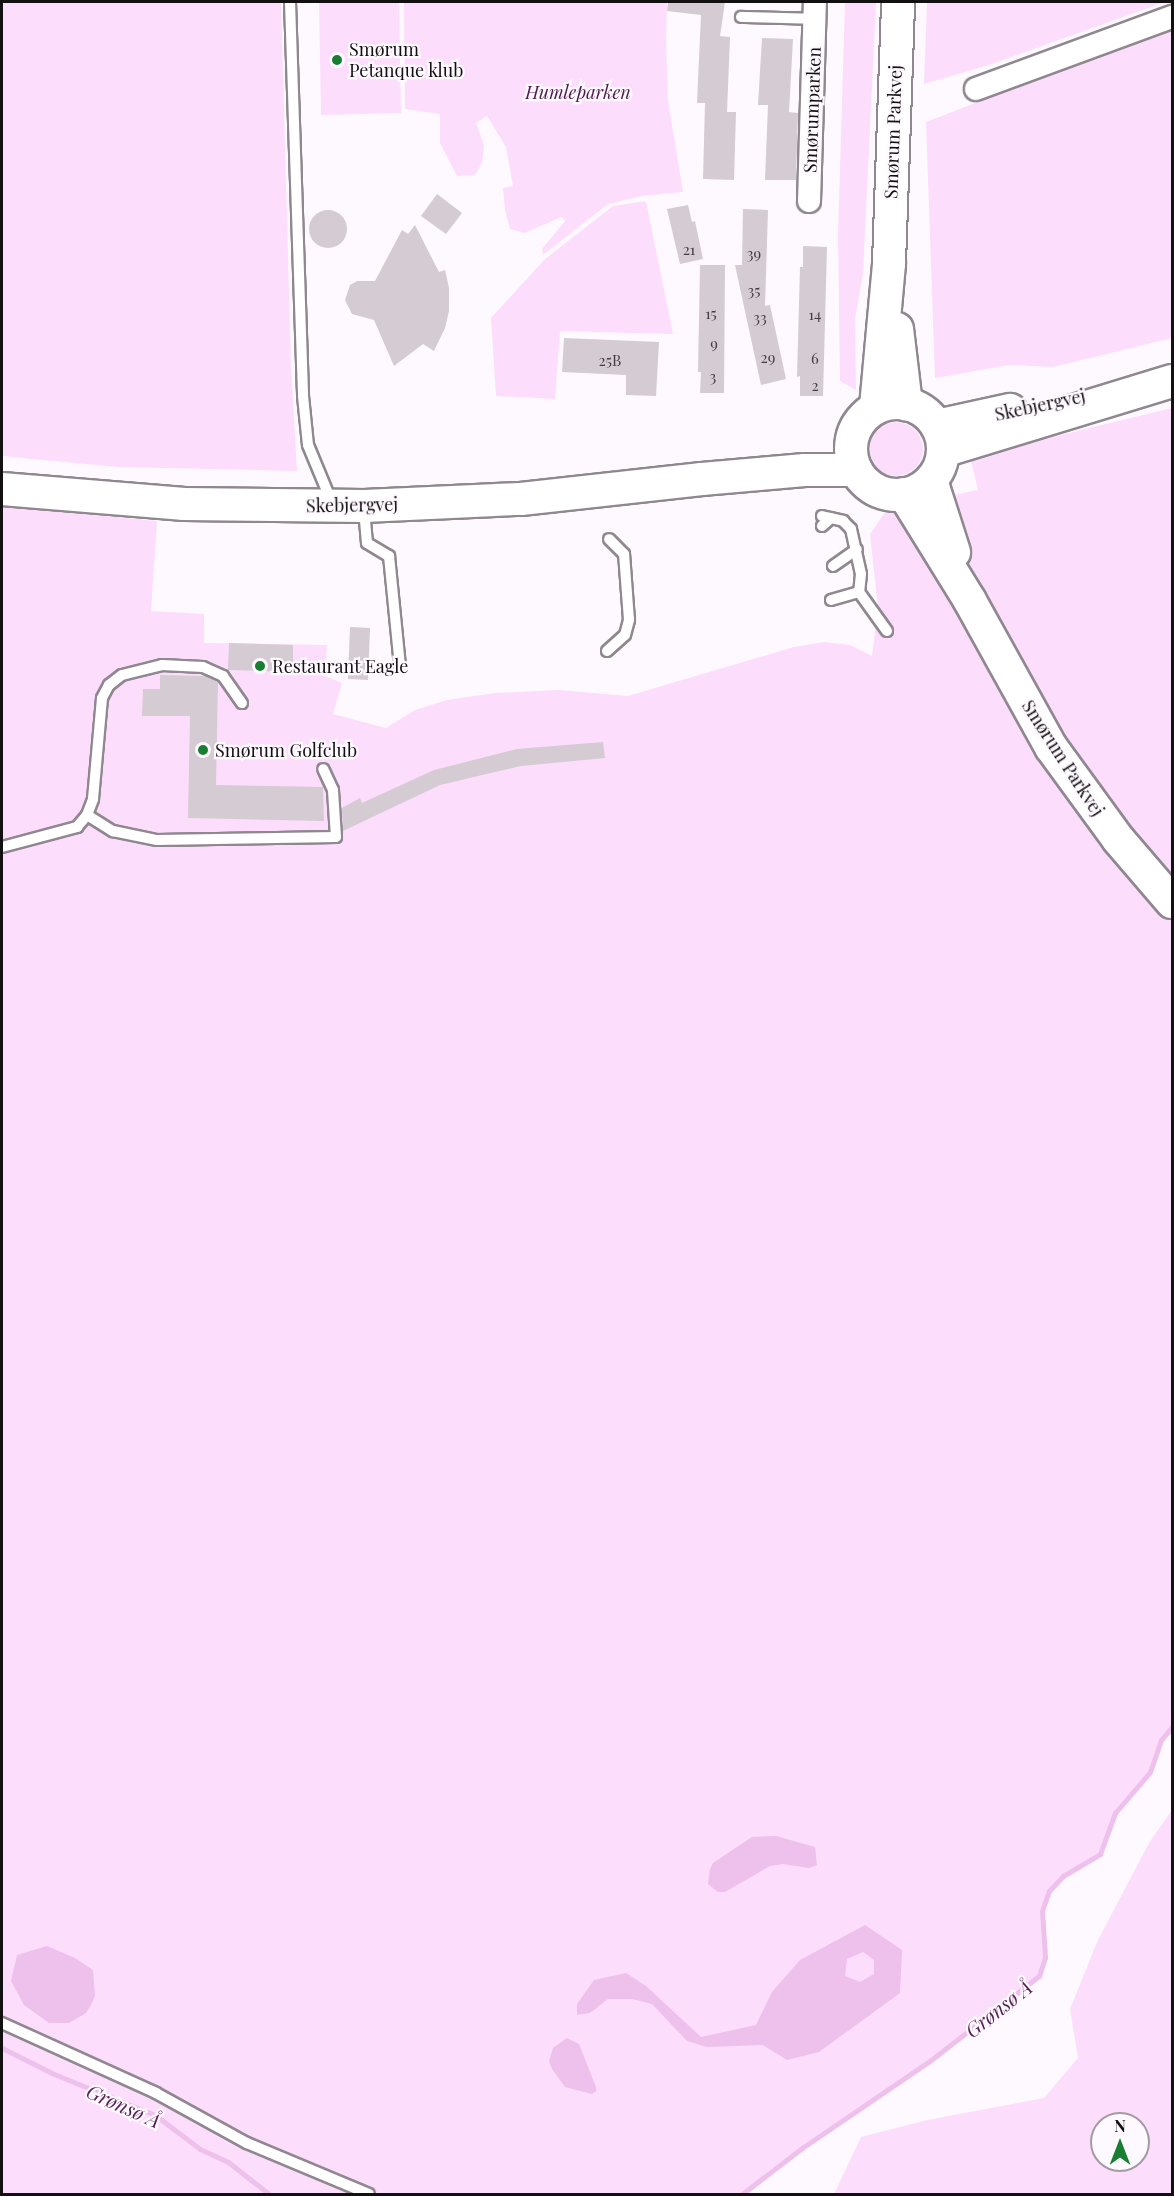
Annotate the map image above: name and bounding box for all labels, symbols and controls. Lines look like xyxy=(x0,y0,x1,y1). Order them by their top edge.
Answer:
place label: Smørum Petanque klub xyxy=(349,39,464,82)
street label: Smørumparken xyxy=(799,46,825,174)
marker: Smørum Petanque klub xyxy=(330,53,344,67)
street label: Smørum Parkvej xyxy=(880,65,906,199)
park label: Humleparken xyxy=(525,81,631,103)
house number: 21 xyxy=(683,241,695,259)
house number: 39 xyxy=(747,245,761,263)
house number: 35 xyxy=(748,282,760,300)
house number: 15 xyxy=(705,305,717,323)
house number: 14 xyxy=(809,306,821,324)
house number: 33 xyxy=(753,309,767,327)
house number: 9 xyxy=(710,335,718,353)
house number: 29 xyxy=(761,349,775,367)
house number: 6 xyxy=(811,350,819,368)
house number: 25B xyxy=(599,352,621,370)
house number: 3 xyxy=(710,368,716,386)
house number: 2 xyxy=(811,377,819,395)
street label: Skebjergvej xyxy=(993,385,1087,425)
street label: Skebjergvej xyxy=(306,493,398,517)
place label: Restaurant Eagle xyxy=(272,655,409,677)
marker: Restaurant Eagle xyxy=(253,659,267,673)
street label: Smørum Parkvej xyxy=(1017,696,1109,820)
place label: Smørum Golfclub xyxy=(215,739,357,761)
marker: Smørum Golfclub xyxy=(196,743,210,757)
water label: Grønsø Å xyxy=(960,1974,1036,2042)
water label: Grønsø Å xyxy=(83,2078,165,2132)
north arrow xyxy=(1090,2112,1150,2172)
text: N xyxy=(1114,2115,1126,2136)

